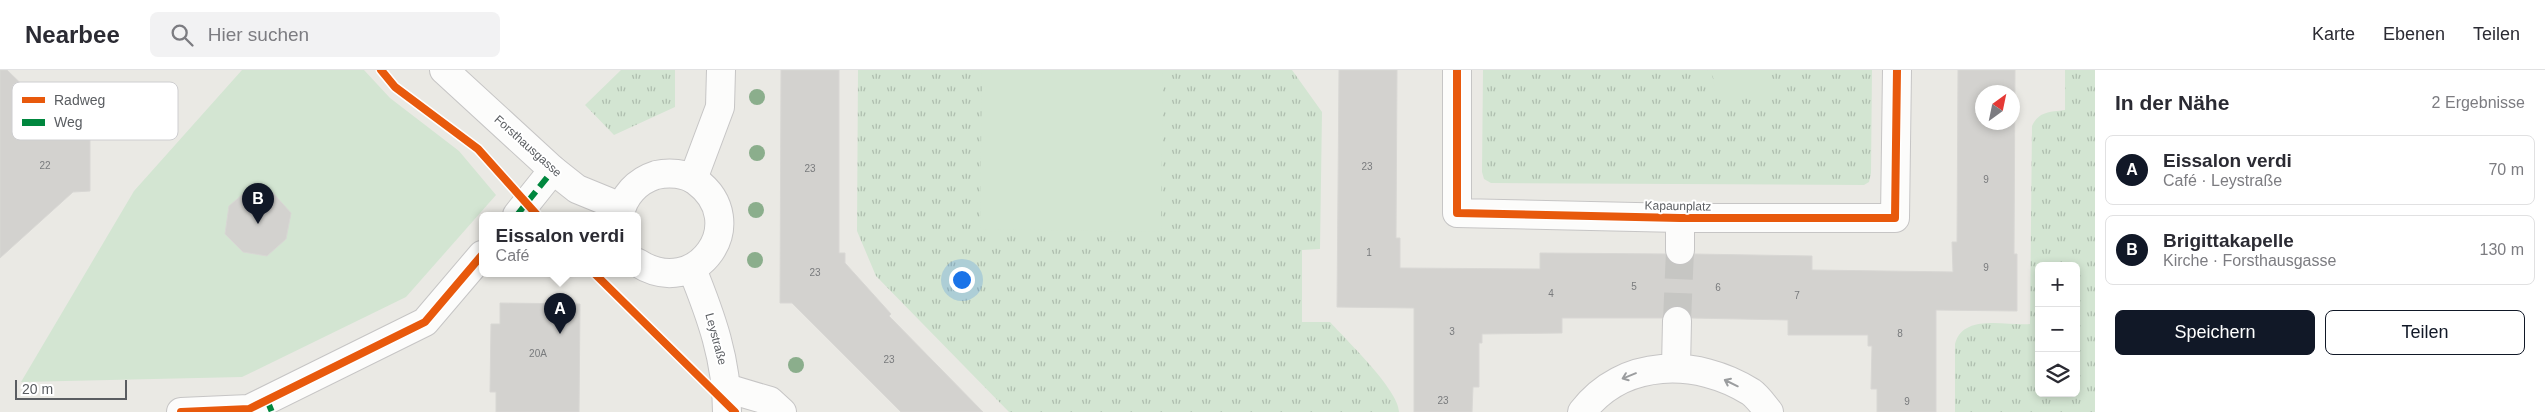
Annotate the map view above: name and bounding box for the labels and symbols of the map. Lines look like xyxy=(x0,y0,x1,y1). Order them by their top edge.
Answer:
legend xyxy=(12,82,178,140)
north arrow xyxy=(1975,85,2020,130)
text: Radweg xyxy=(54,92,105,108)
street label: Forsthausgasse xyxy=(492,112,565,180)
text: Weg xyxy=(54,114,83,130)
house number: 22 xyxy=(39,160,51,171)
house number: 23 xyxy=(1361,161,1373,172)
house number: 23 xyxy=(804,163,816,174)
house number: 9 xyxy=(1983,174,1989,185)
pin: B xyxy=(242,183,274,224)
street label: Kapaunplatz xyxy=(1645,198,1711,214)
house number: 1 xyxy=(1366,247,1372,258)
house number: 9 xyxy=(1983,262,1989,273)
house number: 23 xyxy=(809,267,821,278)
your location xyxy=(949,267,975,293)
house number: 5 xyxy=(1631,281,1637,292)
house number: 6 xyxy=(1715,282,1721,293)
house number: 4 xyxy=(1548,288,1554,299)
house number: 7 xyxy=(1794,290,1800,301)
pin: A xyxy=(544,293,576,334)
street label: Leystraße xyxy=(702,311,730,367)
house number: 3 xyxy=(1449,326,1455,337)
house number: 8 xyxy=(1897,328,1903,339)
house number: 20A xyxy=(529,348,547,359)
house number: 23 xyxy=(883,354,895,365)
one-way arrow xyxy=(1622,372,1637,382)
scale bar xyxy=(15,377,128,400)
one-way arrow xyxy=(1724,378,1739,387)
house number: 23 xyxy=(1437,395,1449,406)
house number: 9 xyxy=(1904,396,1910,407)

